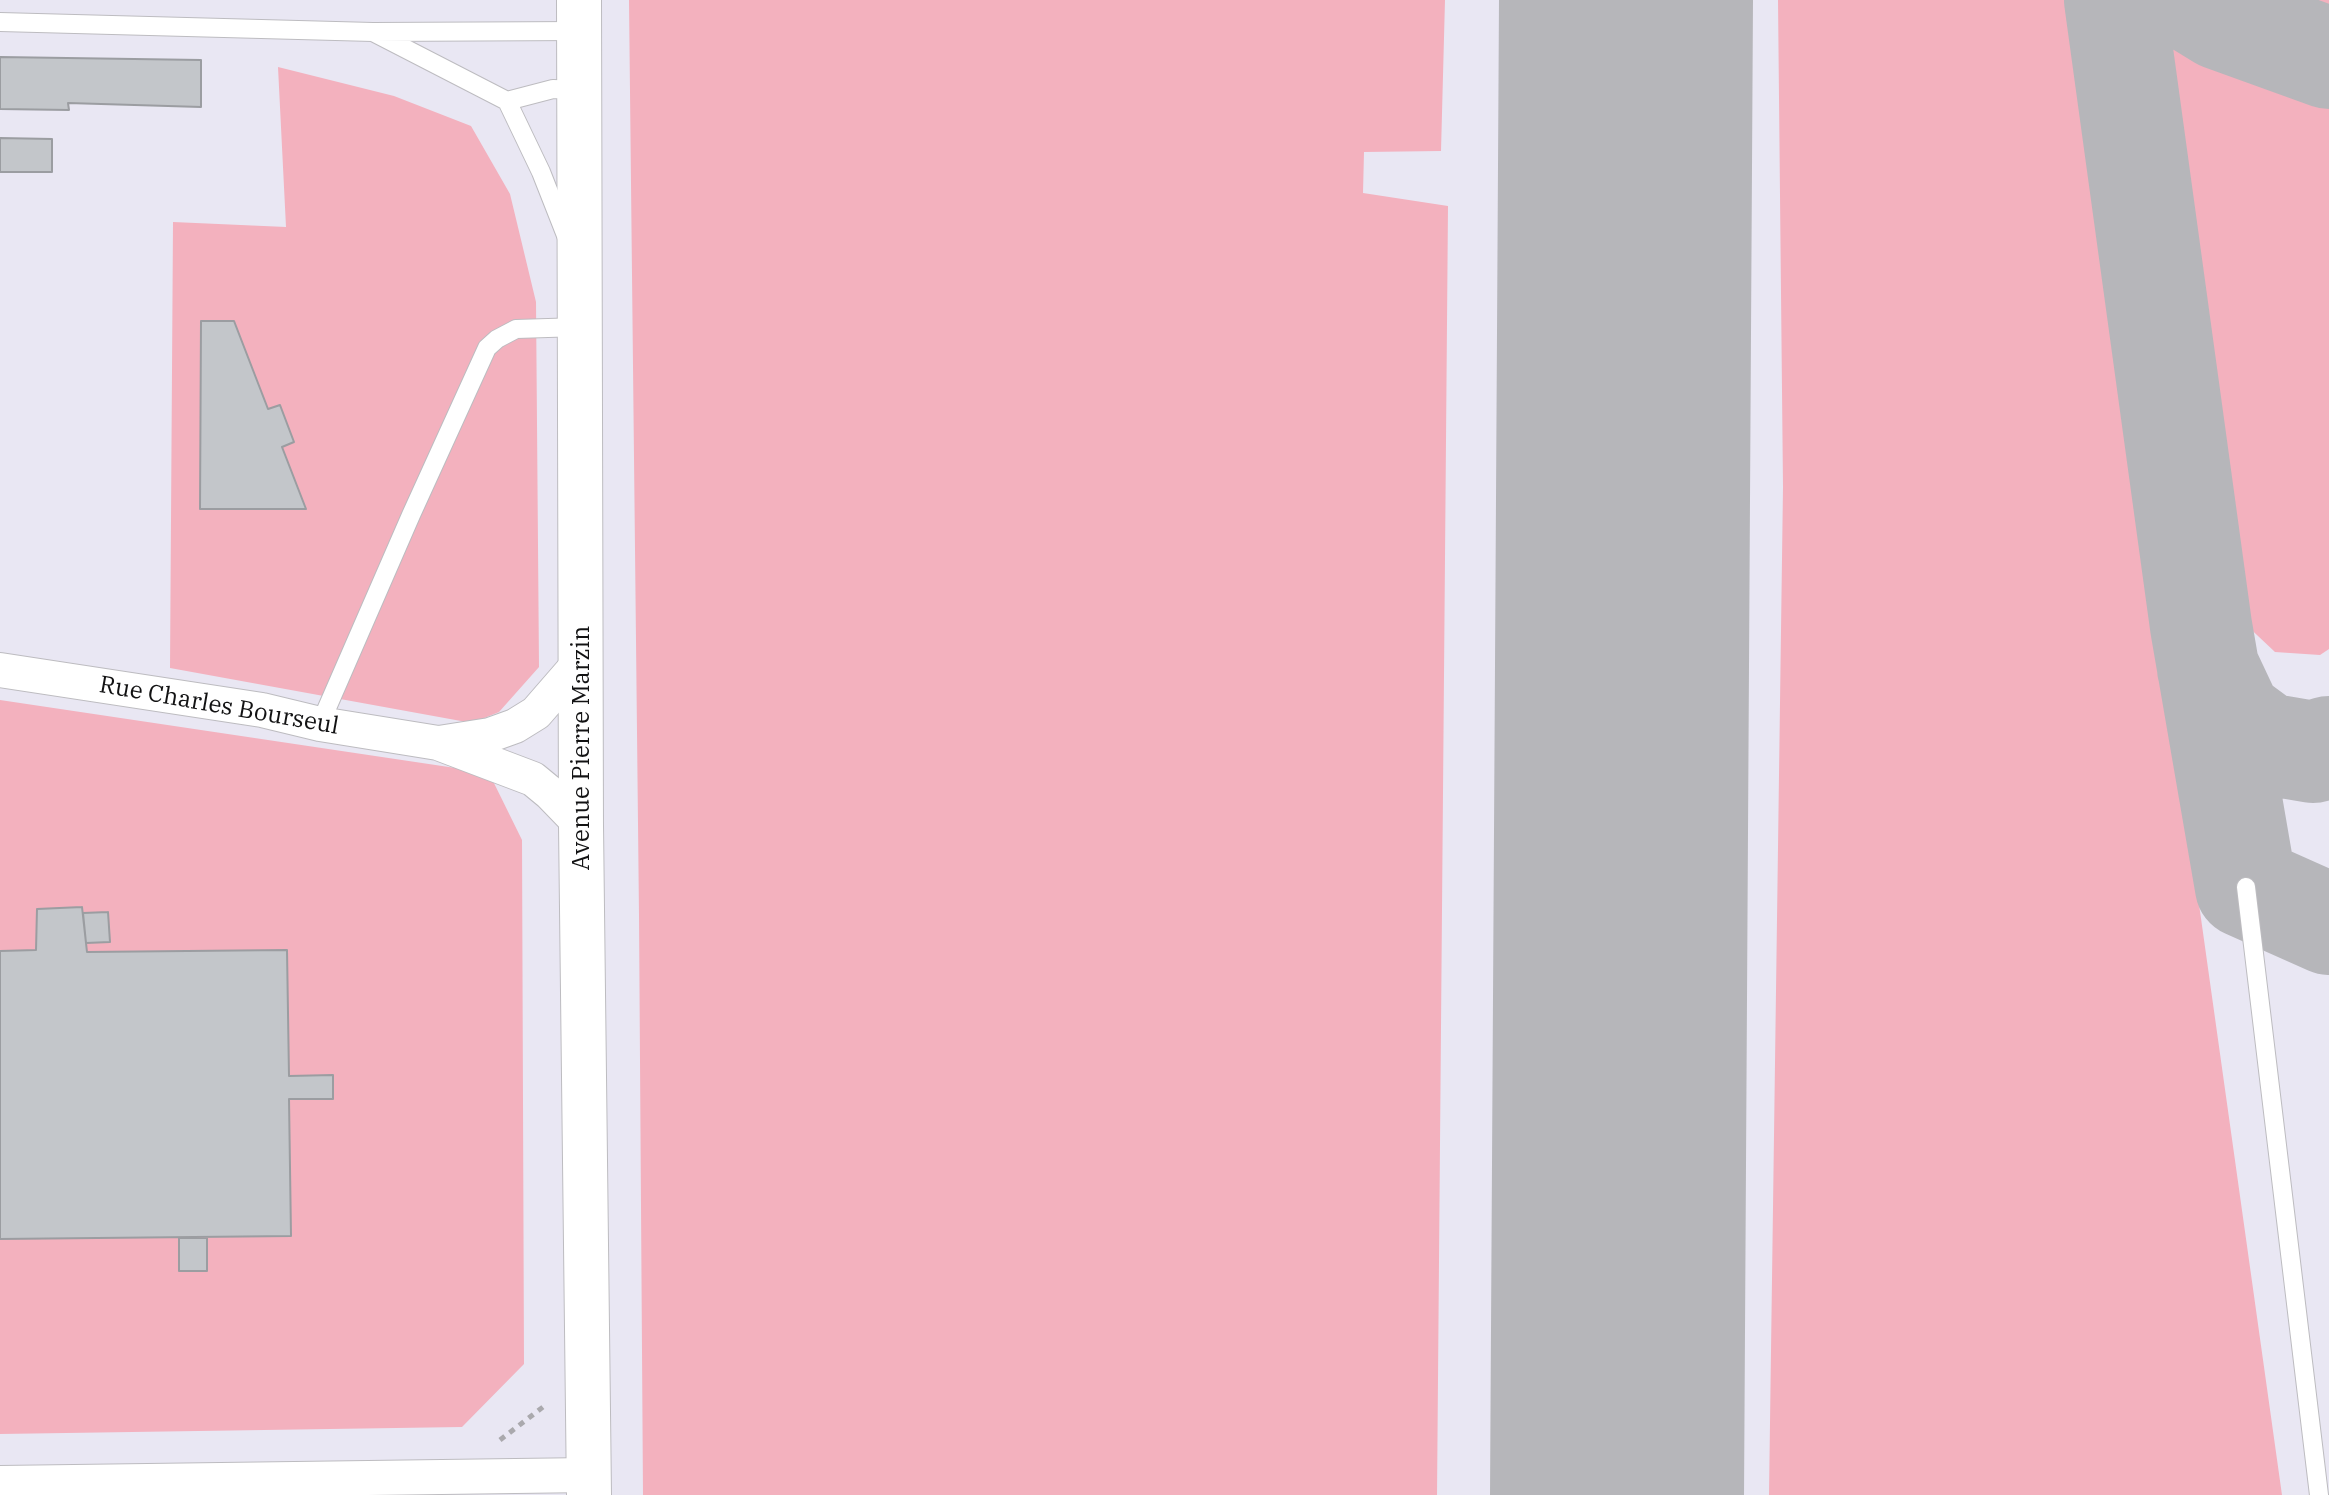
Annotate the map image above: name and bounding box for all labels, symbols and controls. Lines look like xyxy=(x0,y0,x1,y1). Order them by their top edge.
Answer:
street label: Avenue Pierre Marzin xyxy=(568,626,596,870)
street label: Rue Charles Bourseul xyxy=(97,671,341,741)

